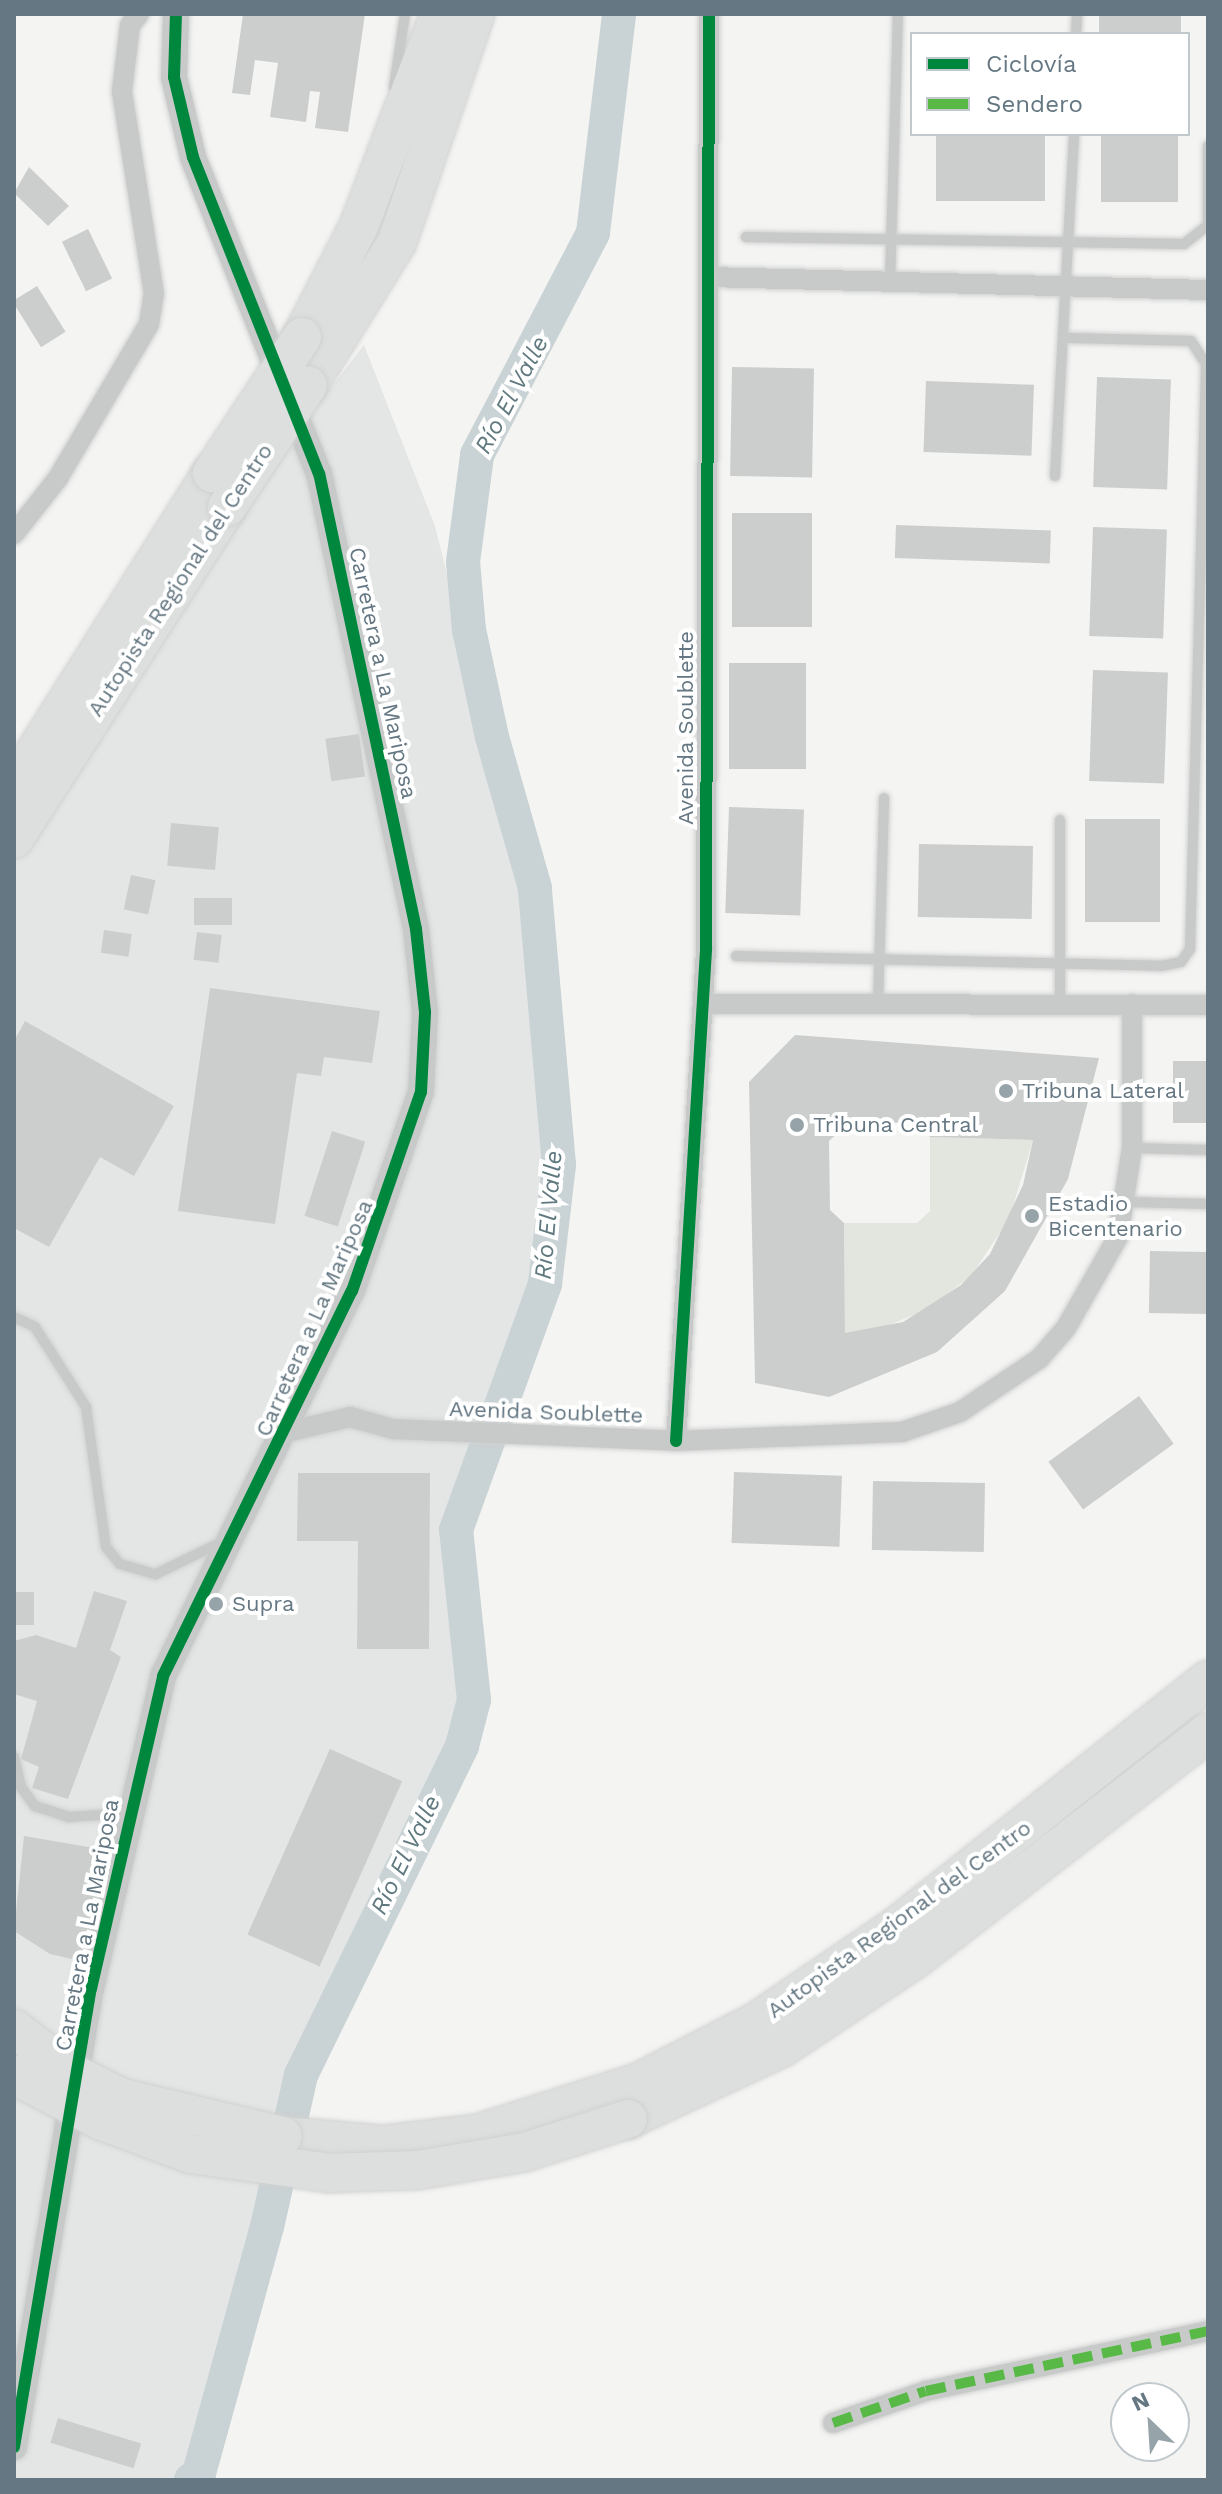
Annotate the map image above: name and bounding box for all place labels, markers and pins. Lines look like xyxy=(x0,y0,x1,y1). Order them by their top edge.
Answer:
place label: Tribuna Lateral xyxy=(1022,1078,1184,1104)
marker: Tribuna Lateral xyxy=(997,1082,1015,1100)
place label: Tribuna Central xyxy=(813,1112,979,1138)
marker: Tribuna Central xyxy=(788,1116,806,1134)
place label: Estadio Bicentenario xyxy=(1048,1190,1183,1242)
marker: Estadio Bicentenario xyxy=(1023,1207,1041,1225)
place label: Supra xyxy=(232,1591,294,1617)
marker: Supra xyxy=(207,1595,225,1613)

